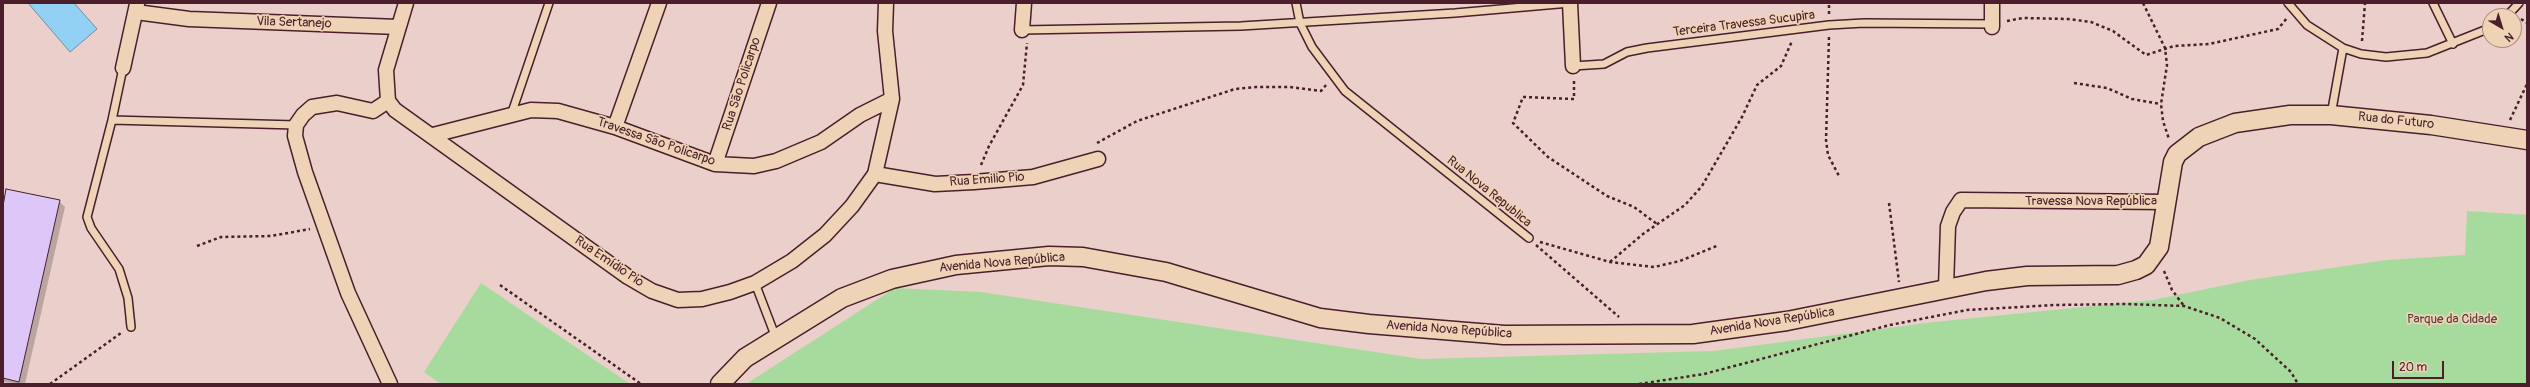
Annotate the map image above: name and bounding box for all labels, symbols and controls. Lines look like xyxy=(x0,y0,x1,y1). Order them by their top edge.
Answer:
street label: Terceira Travessa Sucupira xyxy=(1672,8,1816,40)
north arrow xyxy=(2482,8,2522,48)
street label: Vila Sertanejo xyxy=(256,14,332,32)
text: N xyxy=(2502,30,2516,44)
street label: Rua São Policarpo xyxy=(720,35,764,133)
street label: Rua do Futuro xyxy=(2357,109,2435,133)
street label: Travessa São Policarpo xyxy=(595,114,717,170)
street label: Rua Nova Republica xyxy=(1443,153,1535,231)
street label: Rua Emilio Pio xyxy=(949,170,1025,190)
street label: Travessa Nova República xyxy=(2025,194,2157,210)
street label: Rua Emídio Pio xyxy=(572,233,646,291)
street label: Avenida Nova República xyxy=(938,250,1066,276)
street label: Avenida Nova República xyxy=(1708,304,1836,340)
park label: Parque da Cidade xyxy=(2407,312,2497,328)
street label: Avenida Nova República xyxy=(1385,318,1513,342)
scale bar xyxy=(2394,353,2446,379)
text: 20 m xyxy=(2399,360,2427,375)

